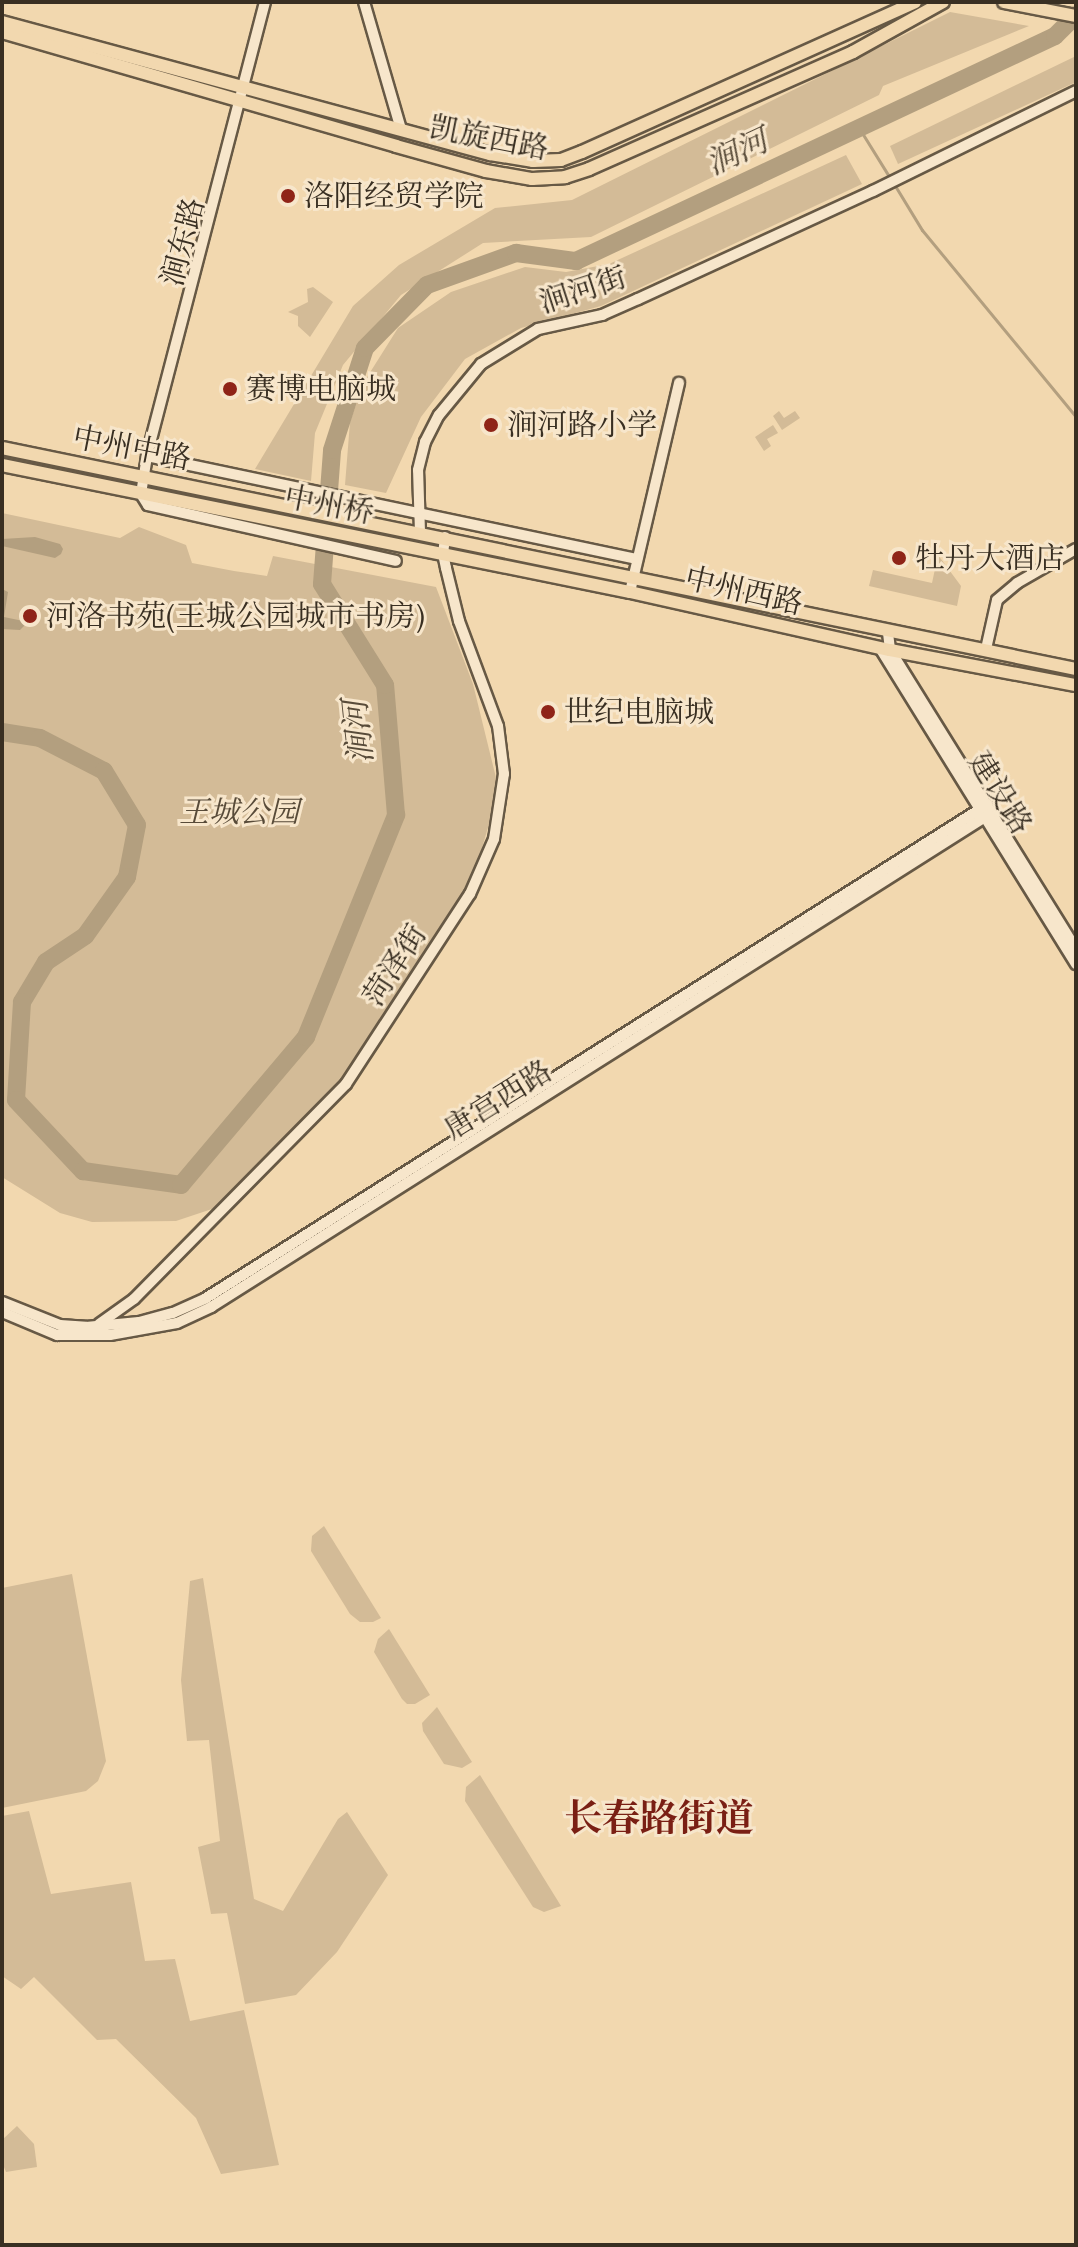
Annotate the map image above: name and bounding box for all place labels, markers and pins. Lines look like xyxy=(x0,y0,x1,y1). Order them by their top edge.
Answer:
place label: 洛阳经贸学院 xyxy=(304,178,484,214)
marker: 洛阳经贸学院 xyxy=(279,187,297,205)
place label: 赛博电脑城 xyxy=(246,371,396,407)
marker: 赛博电脑城 xyxy=(221,380,239,398)
place label: 涧河路小学 xyxy=(507,407,657,443)
marker: 涧河路小学 xyxy=(482,416,500,434)
place label: 牡丹大酒店 xyxy=(915,540,1065,576)
marker: 牡丹大酒店 xyxy=(890,549,908,567)
place label: 河洛书苑(王城公园城市书房) xyxy=(46,598,425,634)
marker: 河洛书苑(王城公园城市书房) xyxy=(21,607,39,625)
place label: 世纪电脑城 xyxy=(564,694,714,730)
marker: 世纪电脑城 xyxy=(539,703,557,721)

